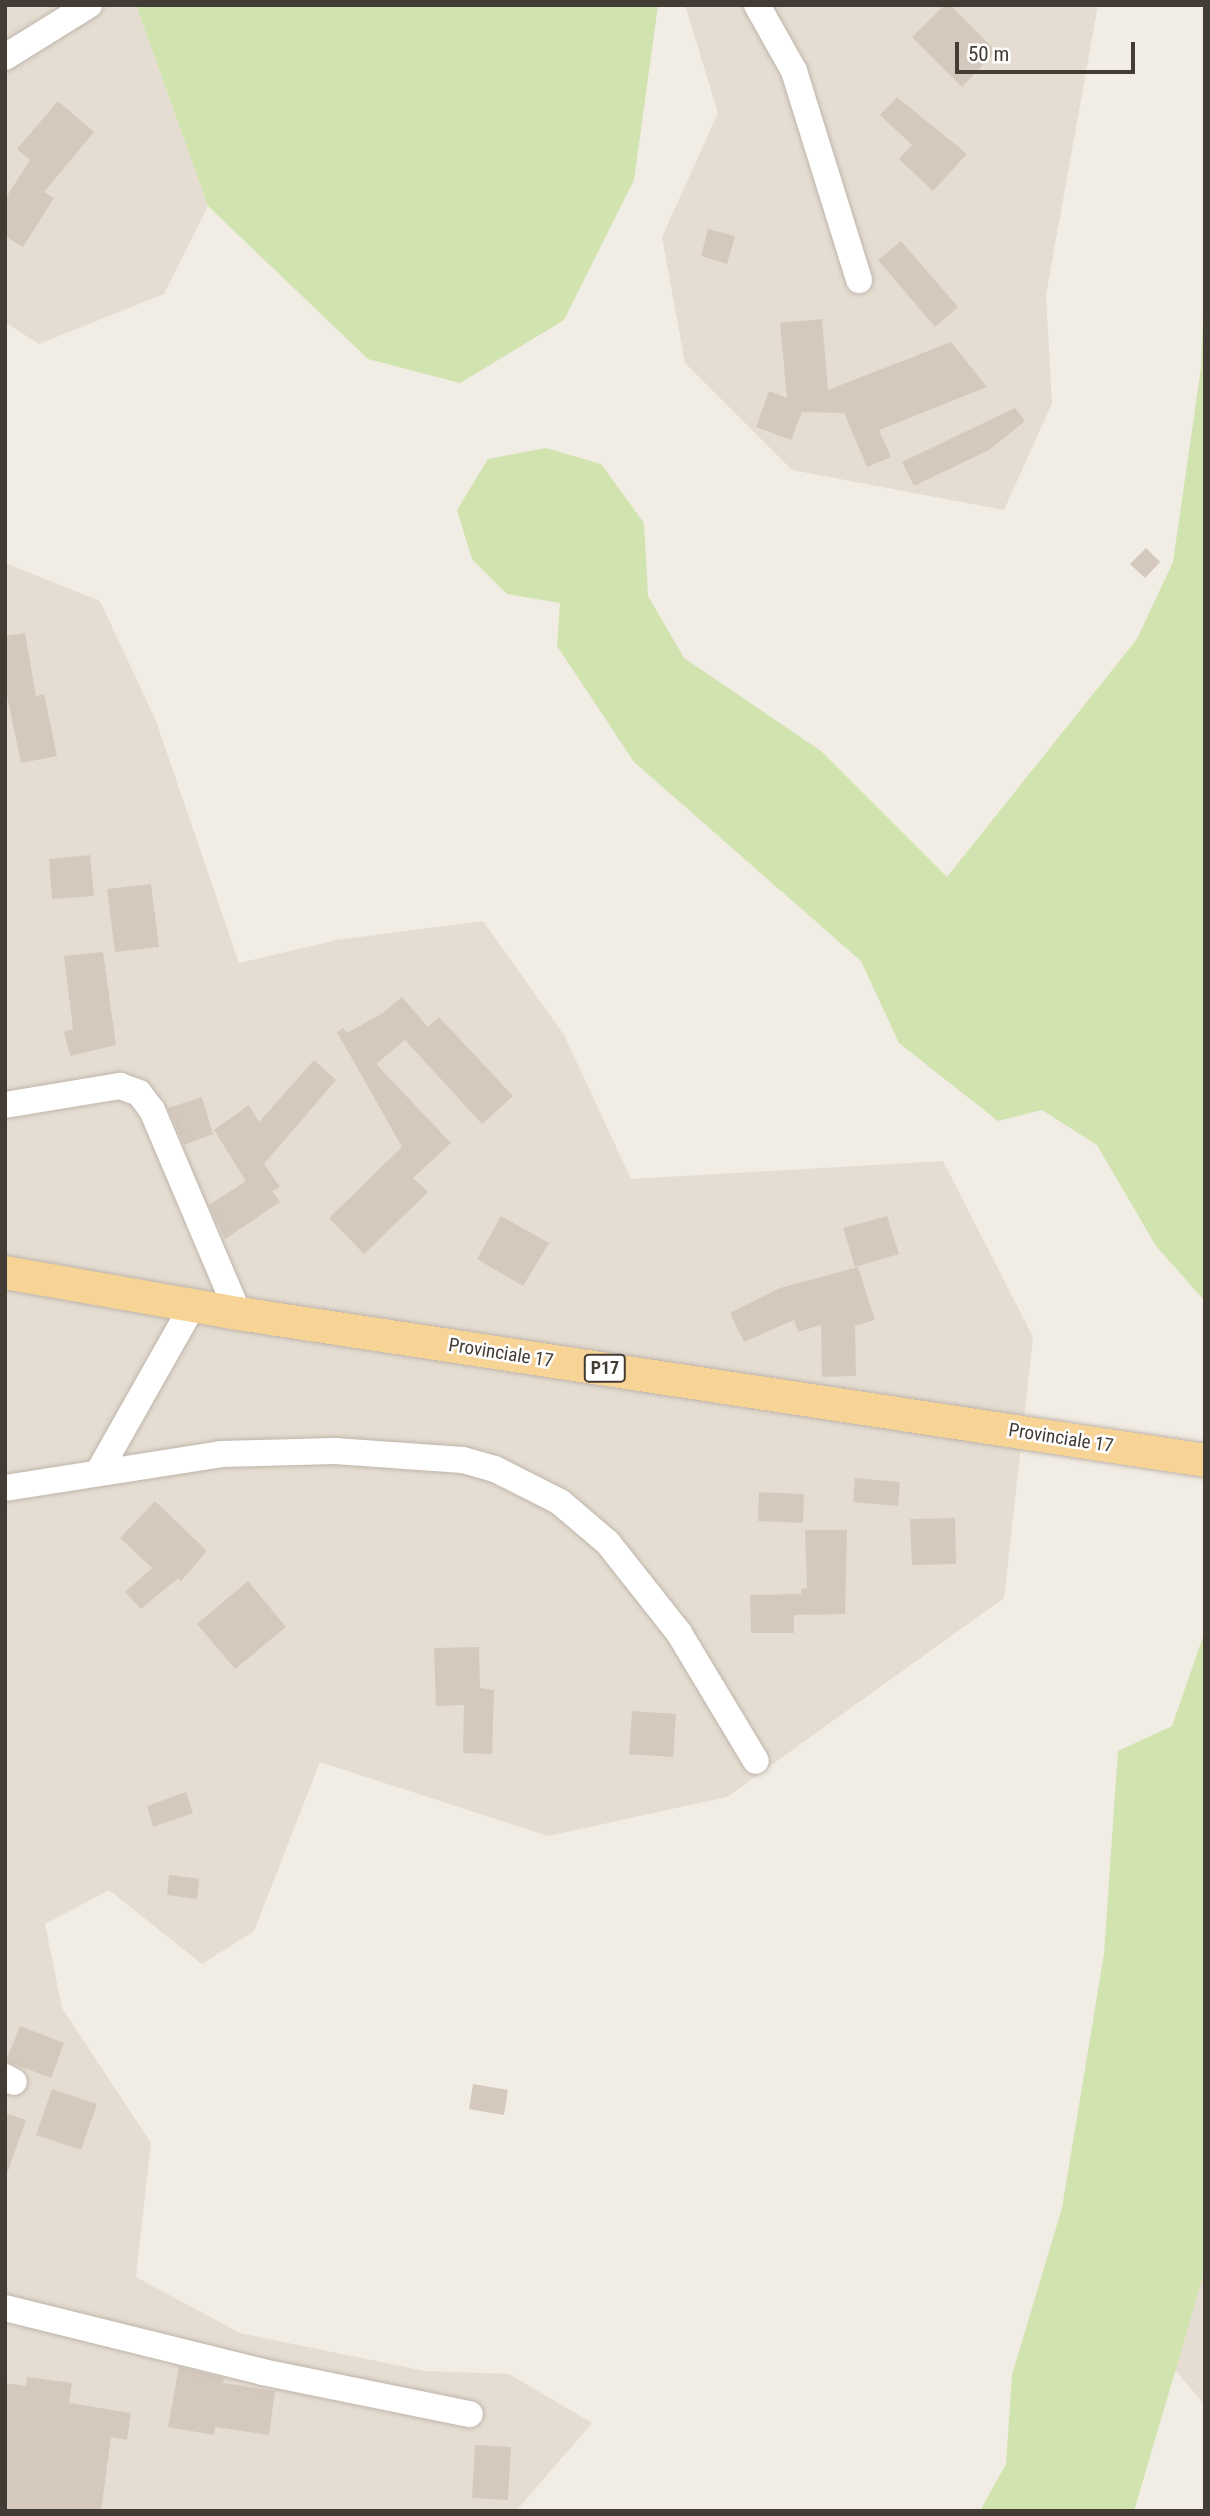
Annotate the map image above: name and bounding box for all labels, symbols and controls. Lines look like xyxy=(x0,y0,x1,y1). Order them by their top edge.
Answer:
scale bar xyxy=(958,28,1138,72)
text: 50 m xyxy=(968,42,1009,66)
street label: Provinciale 17 xyxy=(447,1333,555,1373)
road number: P17 xyxy=(582,1353,628,1382)
street label: Provinciale 17 xyxy=(1007,1418,1115,1458)

